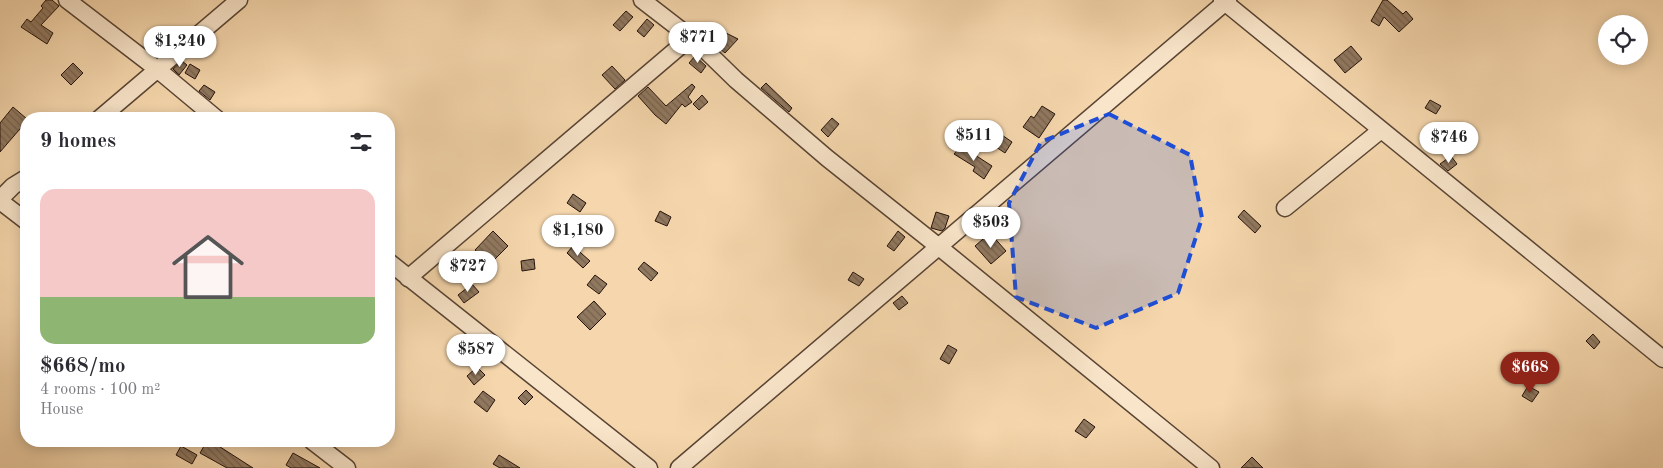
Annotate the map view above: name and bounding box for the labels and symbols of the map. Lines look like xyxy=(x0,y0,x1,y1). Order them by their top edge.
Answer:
pin: $771 xyxy=(668,22,728,64)
pin: $1,240 xyxy=(139,26,221,68)
pin: $511 xyxy=(944,120,1004,162)
pin: $746 xyxy=(1419,121,1479,164)
pin: $503 xyxy=(961,206,1021,249)
pin: $1,180 xyxy=(537,214,619,257)
pin: $727 xyxy=(438,250,498,293)
pin: $587 xyxy=(446,334,506,376)
pin: $668 xyxy=(1500,352,1560,394)

